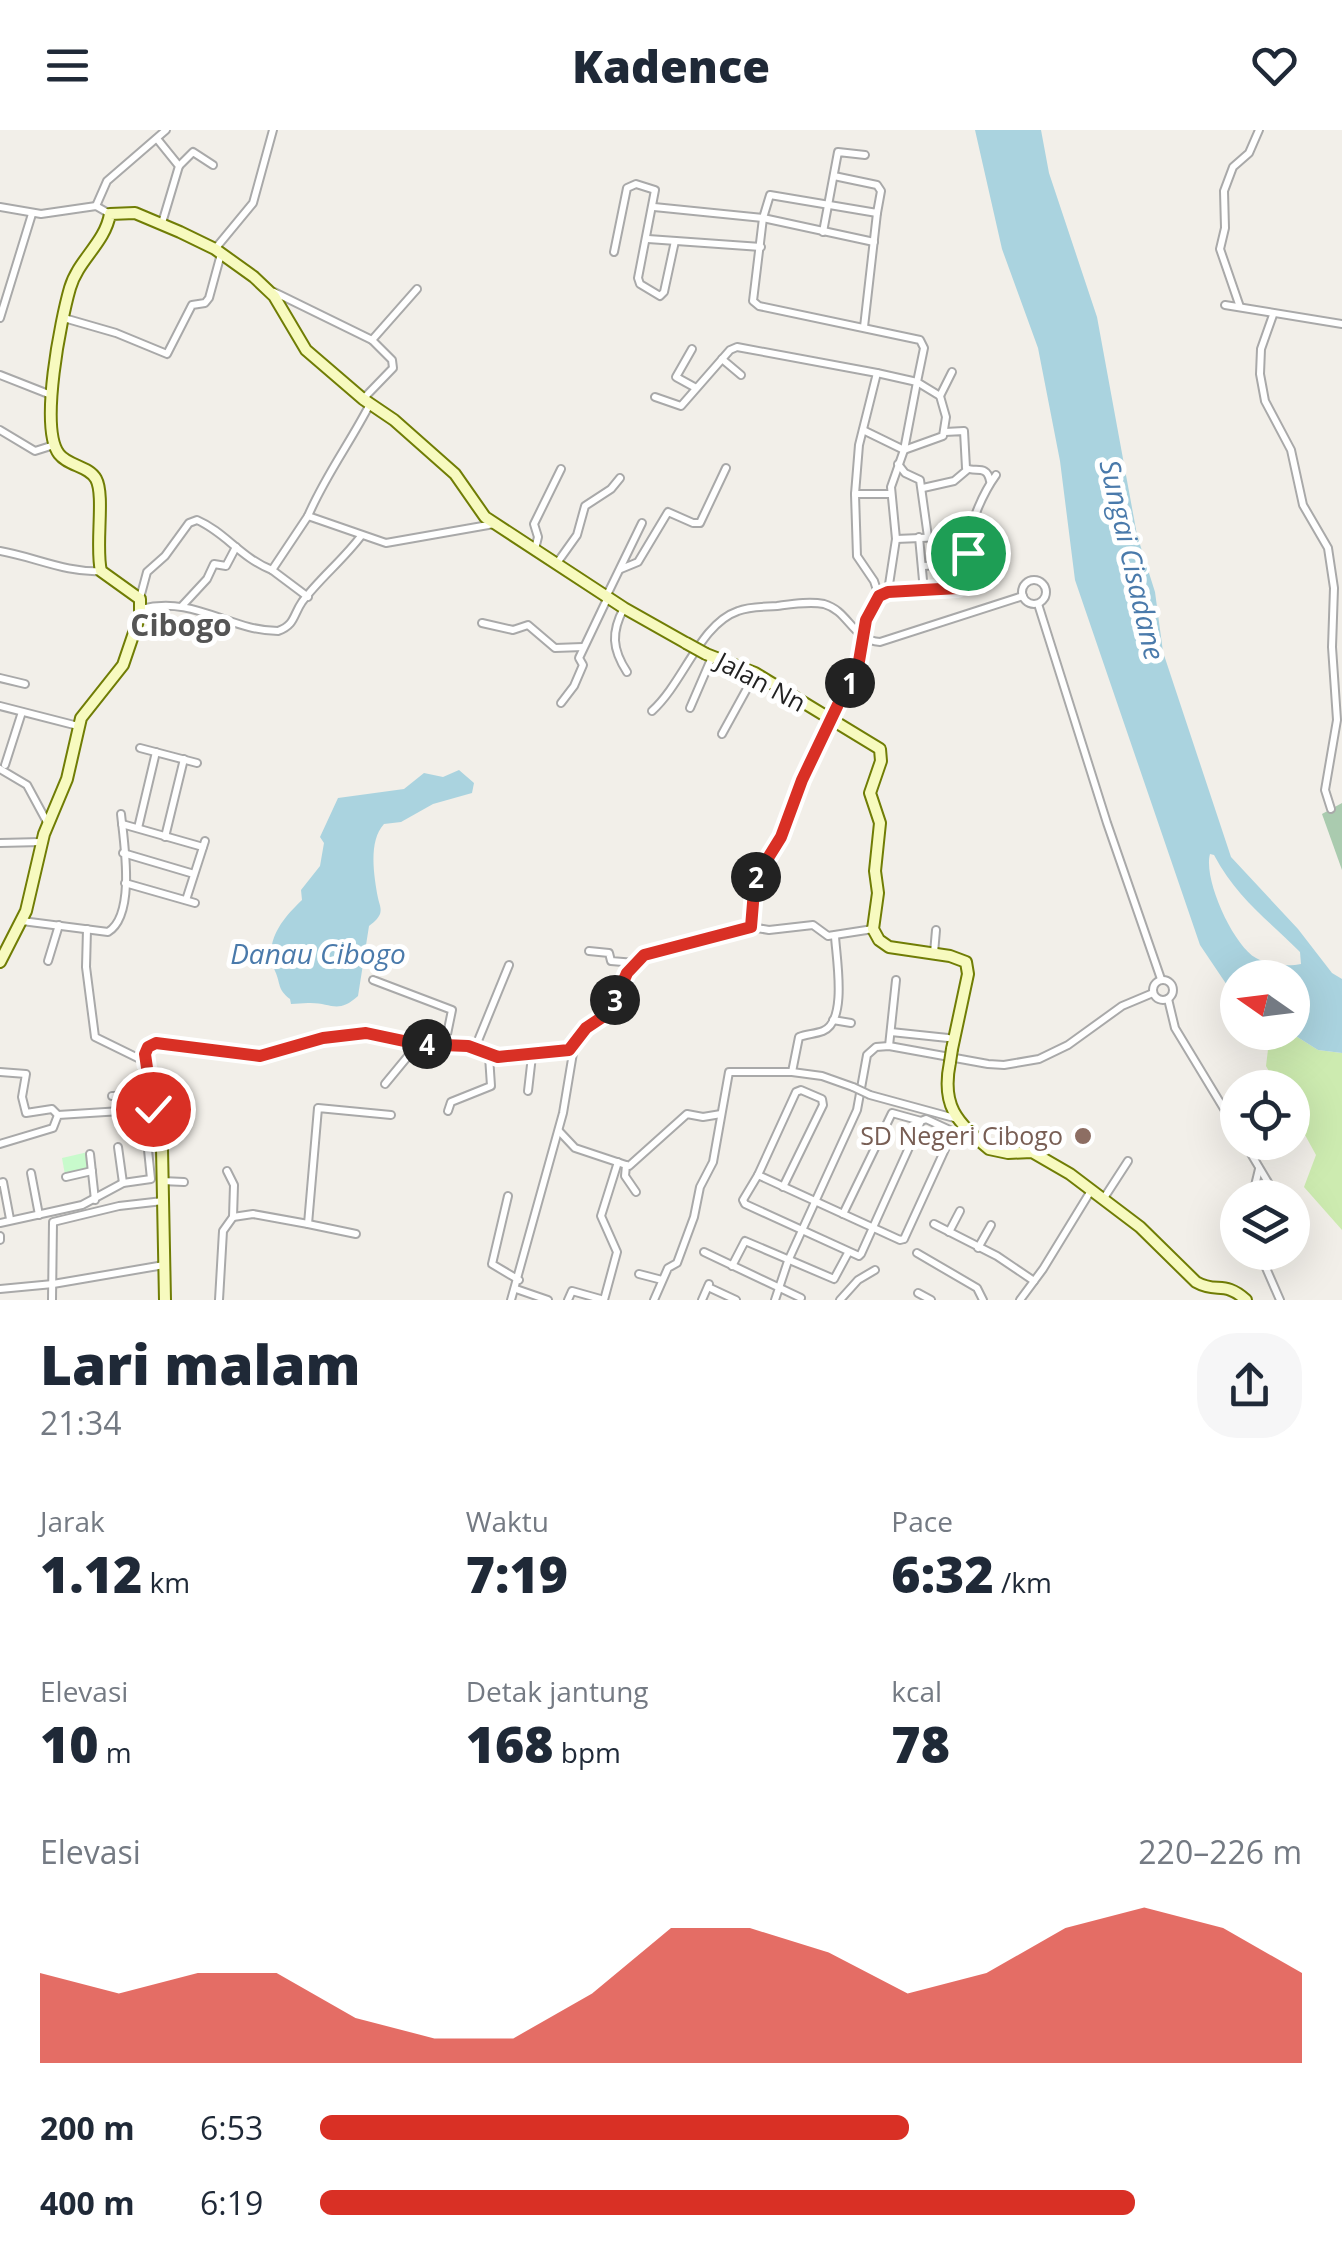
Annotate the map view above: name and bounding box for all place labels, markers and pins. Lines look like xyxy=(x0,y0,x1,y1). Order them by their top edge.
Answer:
pin xyxy=(926,511,1011,596)
pin: 1 xyxy=(825,658,875,708)
pin: 2 xyxy=(731,852,781,902)
pin: 3 xyxy=(590,975,640,1025)
pin: 4 xyxy=(402,1019,452,1069)
pin xyxy=(111,1067,196,1152)
place label: SD Negeri Cibogo xyxy=(860,1118,1063,1152)
marker: SD Negeri Cibogo xyxy=(1072,1125,1094,1147)

